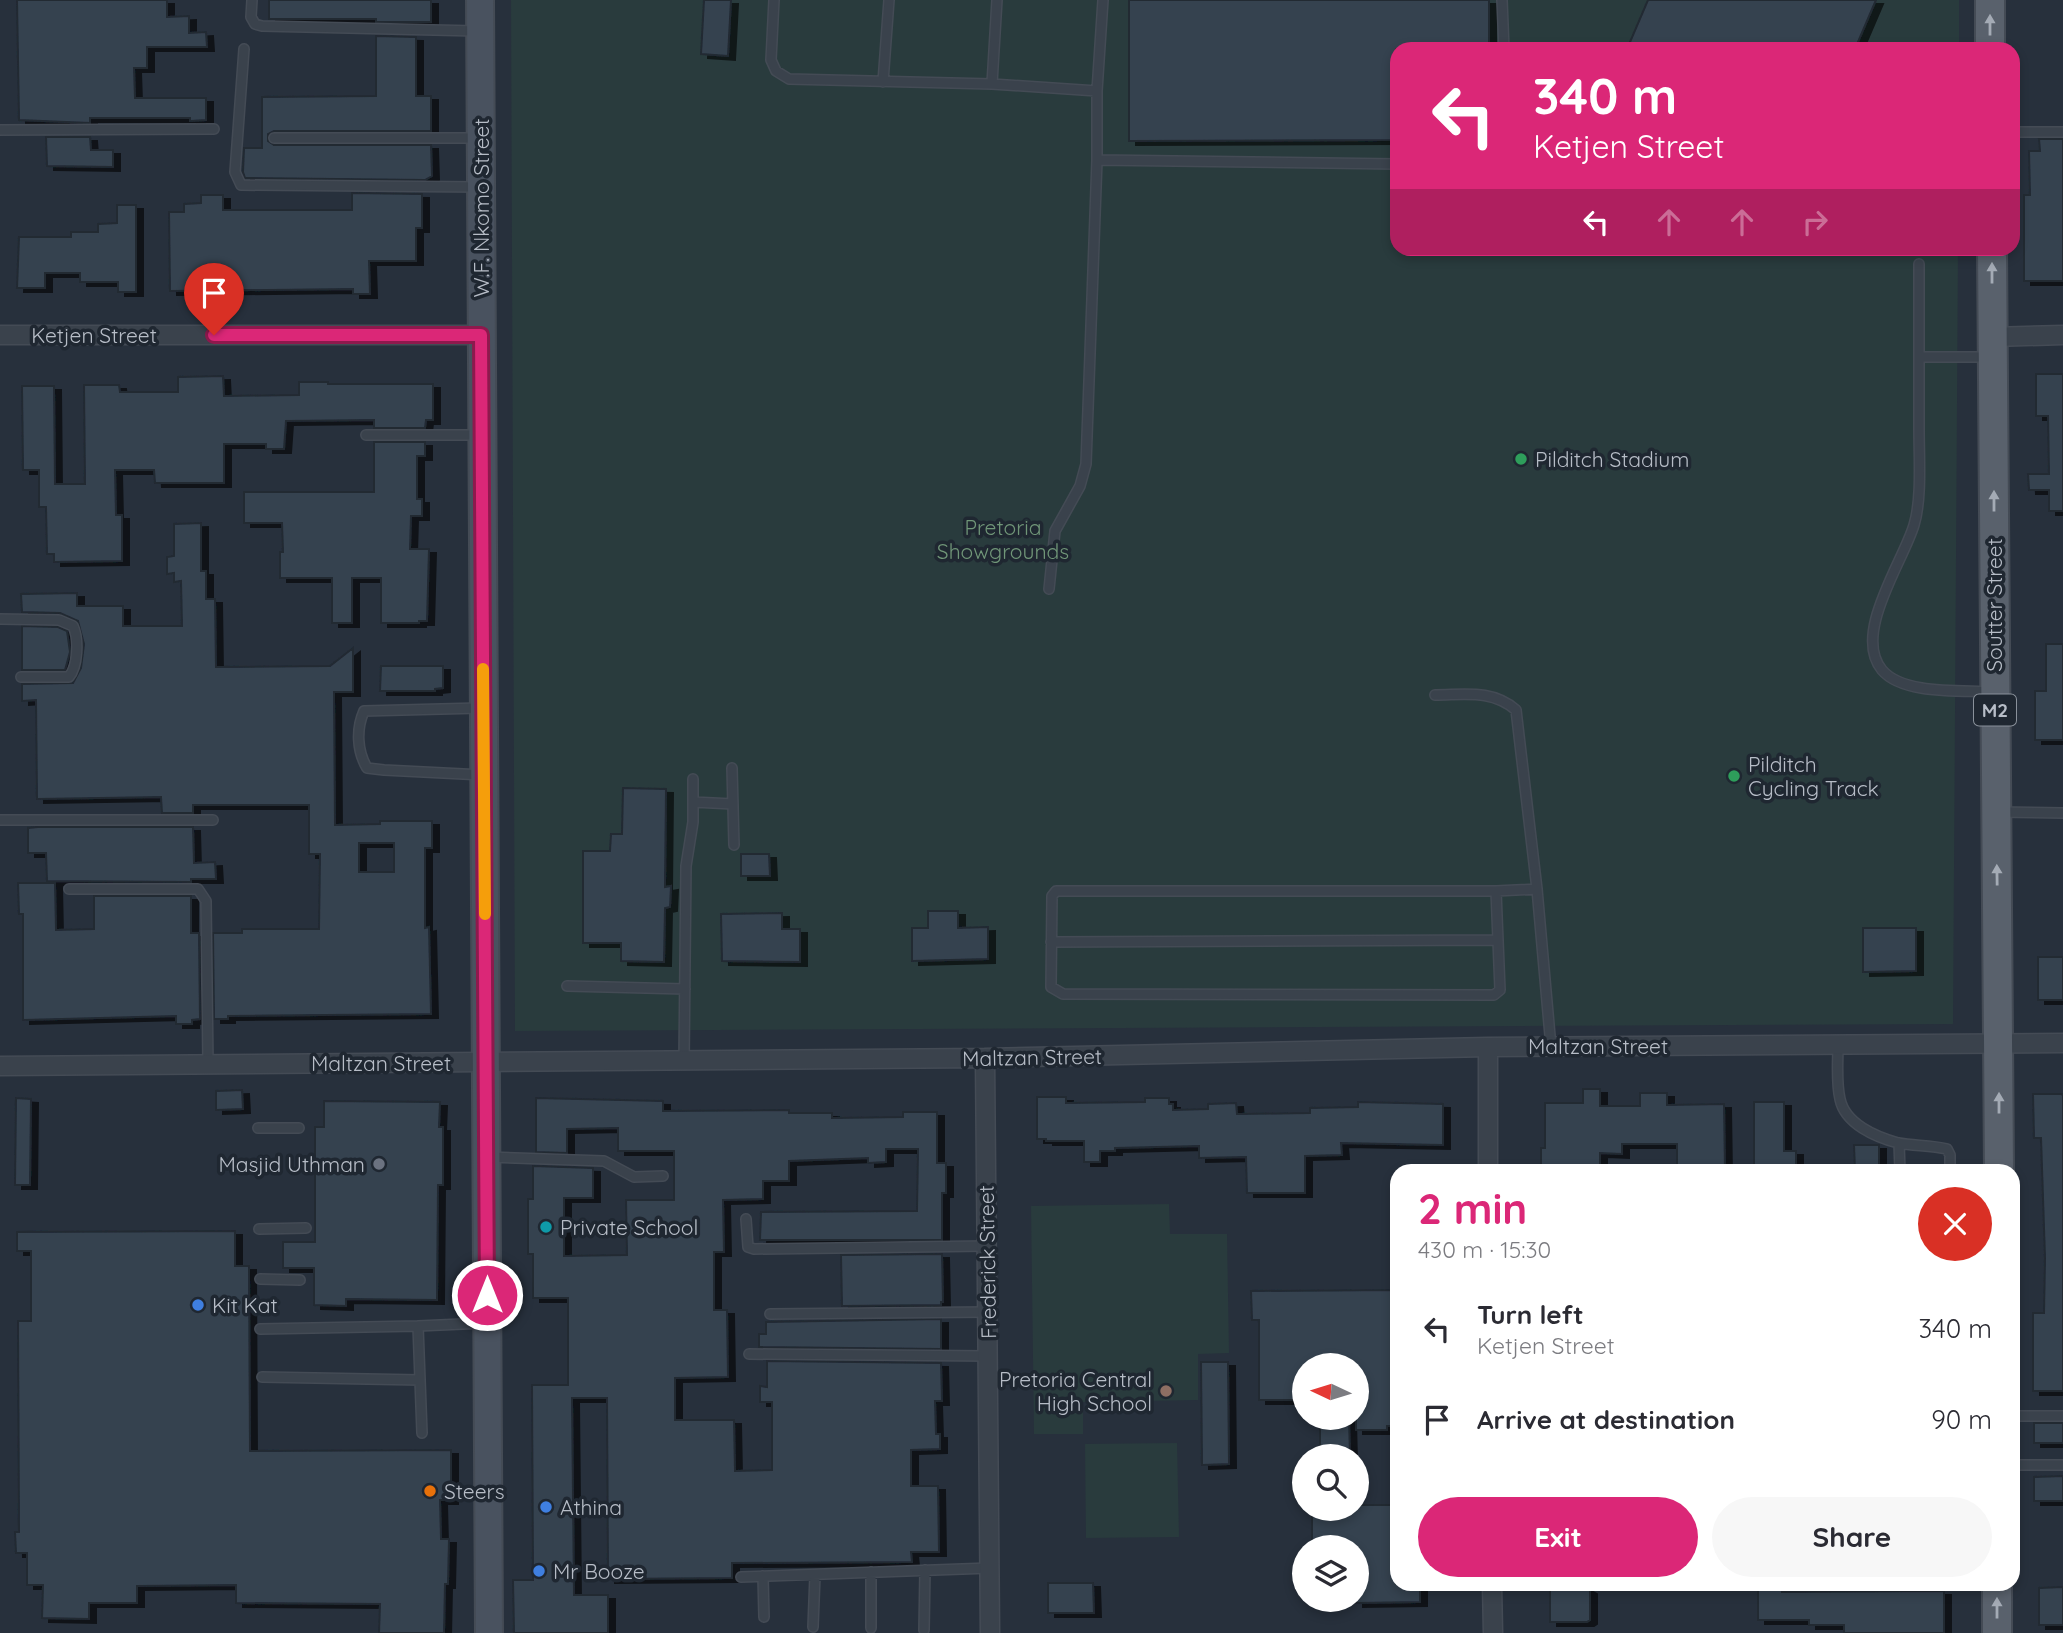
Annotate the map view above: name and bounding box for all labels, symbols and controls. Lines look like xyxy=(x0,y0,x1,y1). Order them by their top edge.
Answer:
one-way arrow xyxy=(1984,13,1996,35)
text: 340 m xyxy=(1533,65,1677,126)
icon: left xyxy=(1418,70,1509,161)
street label: W.F. Nkomo Street xyxy=(468,118,494,298)
text: Ketjen Street xyxy=(1533,126,1724,166)
icon: left xyxy=(1577,203,1615,241)
icon: ahead xyxy=(1650,203,1688,241)
icon: ahead xyxy=(1723,203,1761,241)
icon: right xyxy=(1796,203,1834,241)
one-way arrow xyxy=(1986,262,1998,284)
pin xyxy=(184,263,244,335)
icon: arrive xyxy=(195,274,233,312)
street label: Ketjen Street xyxy=(31,322,157,348)
place label: Pilditch Stadium xyxy=(1535,446,1689,472)
marker: Pilditch Stadium xyxy=(1513,451,1529,467)
one-way arrow xyxy=(1988,489,2000,511)
park label: Pretoria Showgrounds xyxy=(937,514,1069,564)
street label: Soutter Street xyxy=(1981,538,2007,672)
road number: M2 xyxy=(1974,694,2016,726)
place label: Pilditch Cycling Track xyxy=(1748,751,1879,801)
marker: Pilditch Cycling Track xyxy=(1726,768,1742,784)
one-way arrow xyxy=(1991,864,2003,886)
street label: Maltzan Street xyxy=(1528,1033,1668,1059)
street label: Maltzan Street xyxy=(962,1043,1102,1071)
street label: Maltzan Street xyxy=(311,1050,451,1076)
one-way arrow xyxy=(1993,1091,2005,1113)
place label: Masjid Uthman xyxy=(218,1151,365,1177)
marker: Masjid Uthman xyxy=(371,1156,387,1172)
text: 2 min xyxy=(1418,1182,1527,1235)
street label: Frederick Street xyxy=(973,1185,1001,1339)
button: close xyxy=(1918,1187,1992,1261)
place label: Private School xyxy=(560,1214,698,1240)
marker: Private School xyxy=(538,1219,554,1235)
text: 430 m · 15:30 xyxy=(1418,1235,1551,1264)
position arrow xyxy=(450,1258,524,1332)
place label: Kit Kat xyxy=(212,1292,278,1318)
marker: Kit Kat xyxy=(190,1297,206,1313)
text: Turn left xyxy=(1477,1298,1584,1331)
icon: left xyxy=(1418,1310,1456,1348)
text: 340 m xyxy=(1918,1312,1992,1345)
text: Ketjen Street xyxy=(1477,1331,1614,1360)
north arrow xyxy=(1292,1353,1368,1430)
map controls xyxy=(1292,1353,1369,1612)
place label: Pretoria Central High School xyxy=(999,1366,1152,1416)
marker: Pretoria Central High School xyxy=(1158,1383,1174,1399)
icon: arrive xyxy=(1418,1401,1456,1439)
text: Arrive at destination xyxy=(1477,1403,1735,1436)
text: 90 m xyxy=(1931,1403,1992,1436)
button: search xyxy=(1292,1444,1369,1521)
place label: Steers xyxy=(444,1478,504,1504)
marker: Steers xyxy=(422,1483,438,1499)
place label: Athina xyxy=(560,1494,622,1520)
button: Exit xyxy=(1418,1497,1698,1577)
button: Share xyxy=(1712,1497,1992,1577)
marker: Athina xyxy=(538,1499,554,1515)
button: layers xyxy=(1292,1535,1369,1612)
place label: Mr Booze xyxy=(553,1558,645,1584)
marker: Mr Booze xyxy=(531,1563,547,1579)
one-way arrow xyxy=(1991,1597,2003,1619)

